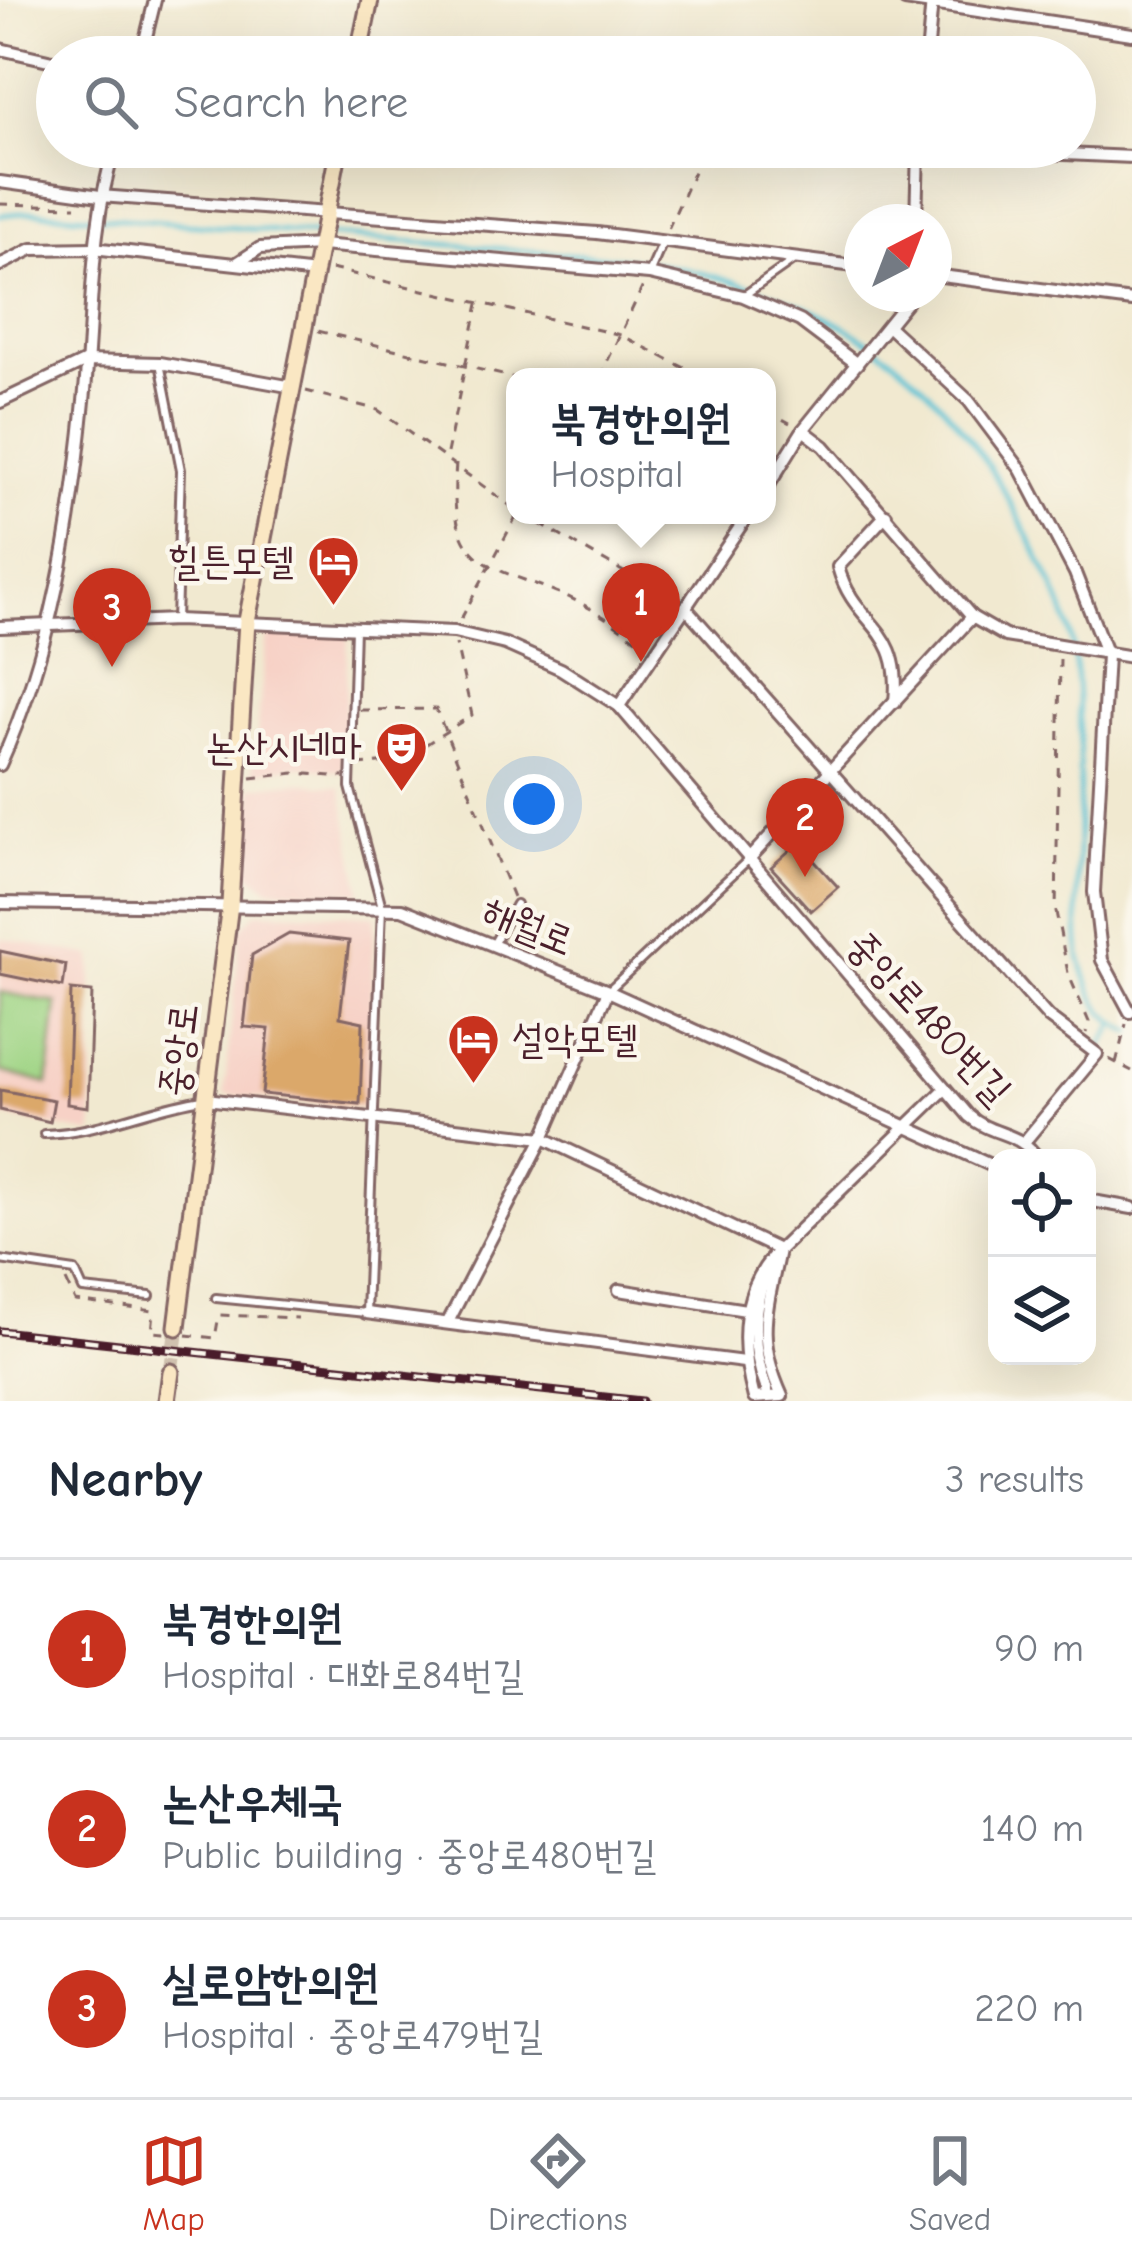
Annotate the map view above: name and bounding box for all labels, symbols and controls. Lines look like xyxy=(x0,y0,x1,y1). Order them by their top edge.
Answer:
search box xyxy=(36,36,1096,168)
icon: search xyxy=(78,69,144,135)
text: Search here xyxy=(174,76,408,128)
north arrow xyxy=(844,204,952,312)
popup xyxy=(506,368,776,524)
text: 북경한의원 xyxy=(550,396,732,448)
text: Hospital xyxy=(550,452,684,497)
hotel icon: 힐튼모텔 xyxy=(305,533,361,607)
place label: 힐튼모텔 xyxy=(168,539,294,584)
pin: 1 xyxy=(602,563,680,662)
pin: 3 xyxy=(73,568,151,667)
theatre icon: 논산시네마 xyxy=(373,719,429,793)
place label: 논산시네마 xyxy=(205,725,362,770)
your location xyxy=(504,774,564,834)
pin: 2 xyxy=(766,778,844,877)
street label: 해월로 xyxy=(476,888,580,964)
street label: 중앙로480번길 xyxy=(838,922,1020,1114)
street label: 중앙로 xyxy=(151,1001,207,1099)
hotel icon: 설악모텔 xyxy=(445,1011,501,1085)
place label: 설악모텔 xyxy=(512,1017,638,1062)
map controls xyxy=(988,1149,1096,1365)
button: locate xyxy=(988,1149,1096,1257)
button: layers xyxy=(988,1257,1096,1365)
text: Nearby xyxy=(48,1450,202,1509)
text: 3 results xyxy=(945,1457,1084,1502)
text: 북경한의원 xyxy=(162,1596,343,1648)
text: 1 xyxy=(79,1626,95,1671)
text: 90 m xyxy=(994,1626,1084,1671)
text: Hospital · 대화로84번길 xyxy=(162,1653,524,1698)
text: 논산우체국 xyxy=(162,1776,343,1828)
text: 2 xyxy=(77,1806,97,1851)
text: 140 m xyxy=(981,1806,1084,1851)
text: Public building · 중앙로480번길 xyxy=(162,1833,656,1878)
text: 실로암한의원 xyxy=(162,1956,379,2008)
text: 3 xyxy=(77,1986,97,2031)
text: 220 m xyxy=(974,1986,1084,2031)
text: Hospital · 중앙로479번길 xyxy=(162,2013,543,2058)
tab: Map xyxy=(141,2128,207,2238)
tab: Directions xyxy=(488,2128,628,2238)
tab: Saved xyxy=(909,2128,991,2238)

